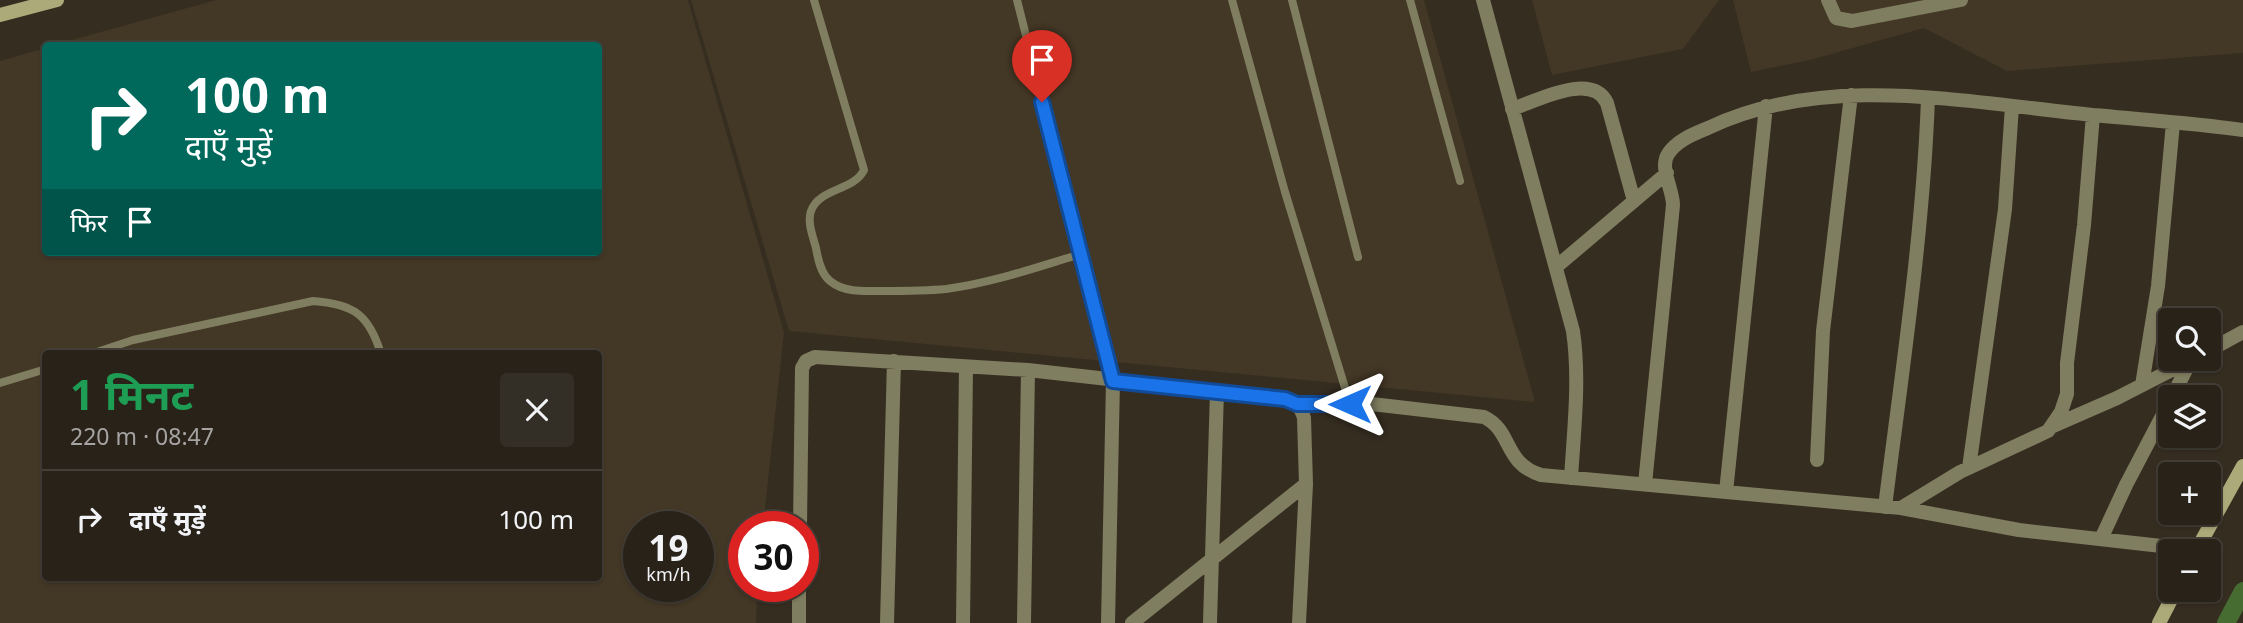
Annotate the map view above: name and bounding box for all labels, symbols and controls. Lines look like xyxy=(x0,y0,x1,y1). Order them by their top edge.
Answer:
pin xyxy=(1012,30,1072,102)
icon: arrive xyxy=(1023,41,1061,79)
text: 100 m xyxy=(185,61,330,127)
icon: right xyxy=(70,70,161,161)
text: दाएँ मुड़ें xyxy=(185,124,273,167)
icon: arrive xyxy=(121,203,159,241)
text: फिर xyxy=(70,204,107,240)
map controls xyxy=(2158,308,2221,602)
button: search xyxy=(2158,308,2221,371)
text: 1 मिनट xyxy=(70,365,193,422)
position arrow xyxy=(1313,367,1387,441)
button: close xyxy=(500,373,574,447)
button: layers xyxy=(2158,385,2221,448)
text: 220 m · 08:47 xyxy=(70,420,214,452)
button: + xyxy=(2158,462,2221,525)
icon: right xyxy=(70,500,108,538)
text: दाएँ मुड़ें xyxy=(129,501,206,537)
text: 100 m xyxy=(498,501,574,537)
speed limit sign: 30 xyxy=(728,511,819,602)
text: 19 xyxy=(648,524,689,571)
button: − xyxy=(2158,539,2221,602)
text: km/h xyxy=(646,562,691,586)

